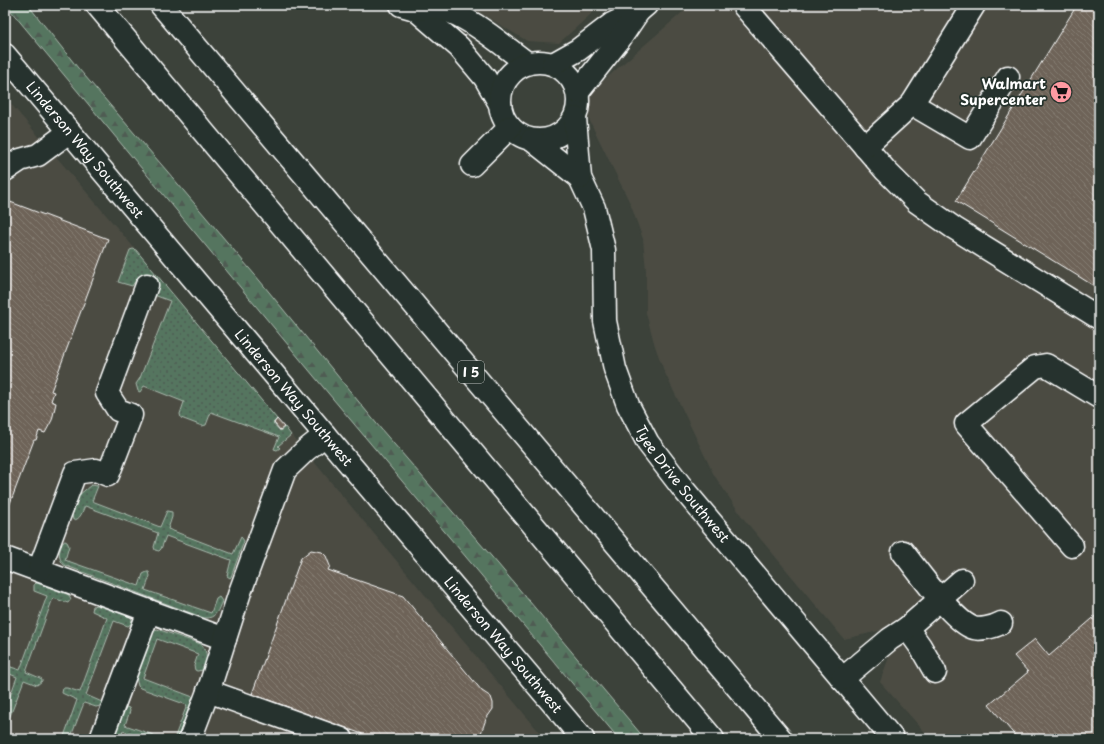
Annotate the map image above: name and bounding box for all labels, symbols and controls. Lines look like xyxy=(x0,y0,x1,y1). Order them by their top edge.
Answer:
place label: Walmart Supercenter xyxy=(960,73,1047,110)
street label: Linderson Way Southwest xyxy=(21,76,149,223)
supermarket icon: Walmart Supercenter xyxy=(1048,79,1074,105)
street label: Linderson Way Southwest xyxy=(230,324,358,471)
road number: I 5 xyxy=(458,361,484,383)
street label: Tyee Drive Southwest xyxy=(630,421,735,547)
street label: Linderson Way Southwest xyxy=(439,572,568,718)

